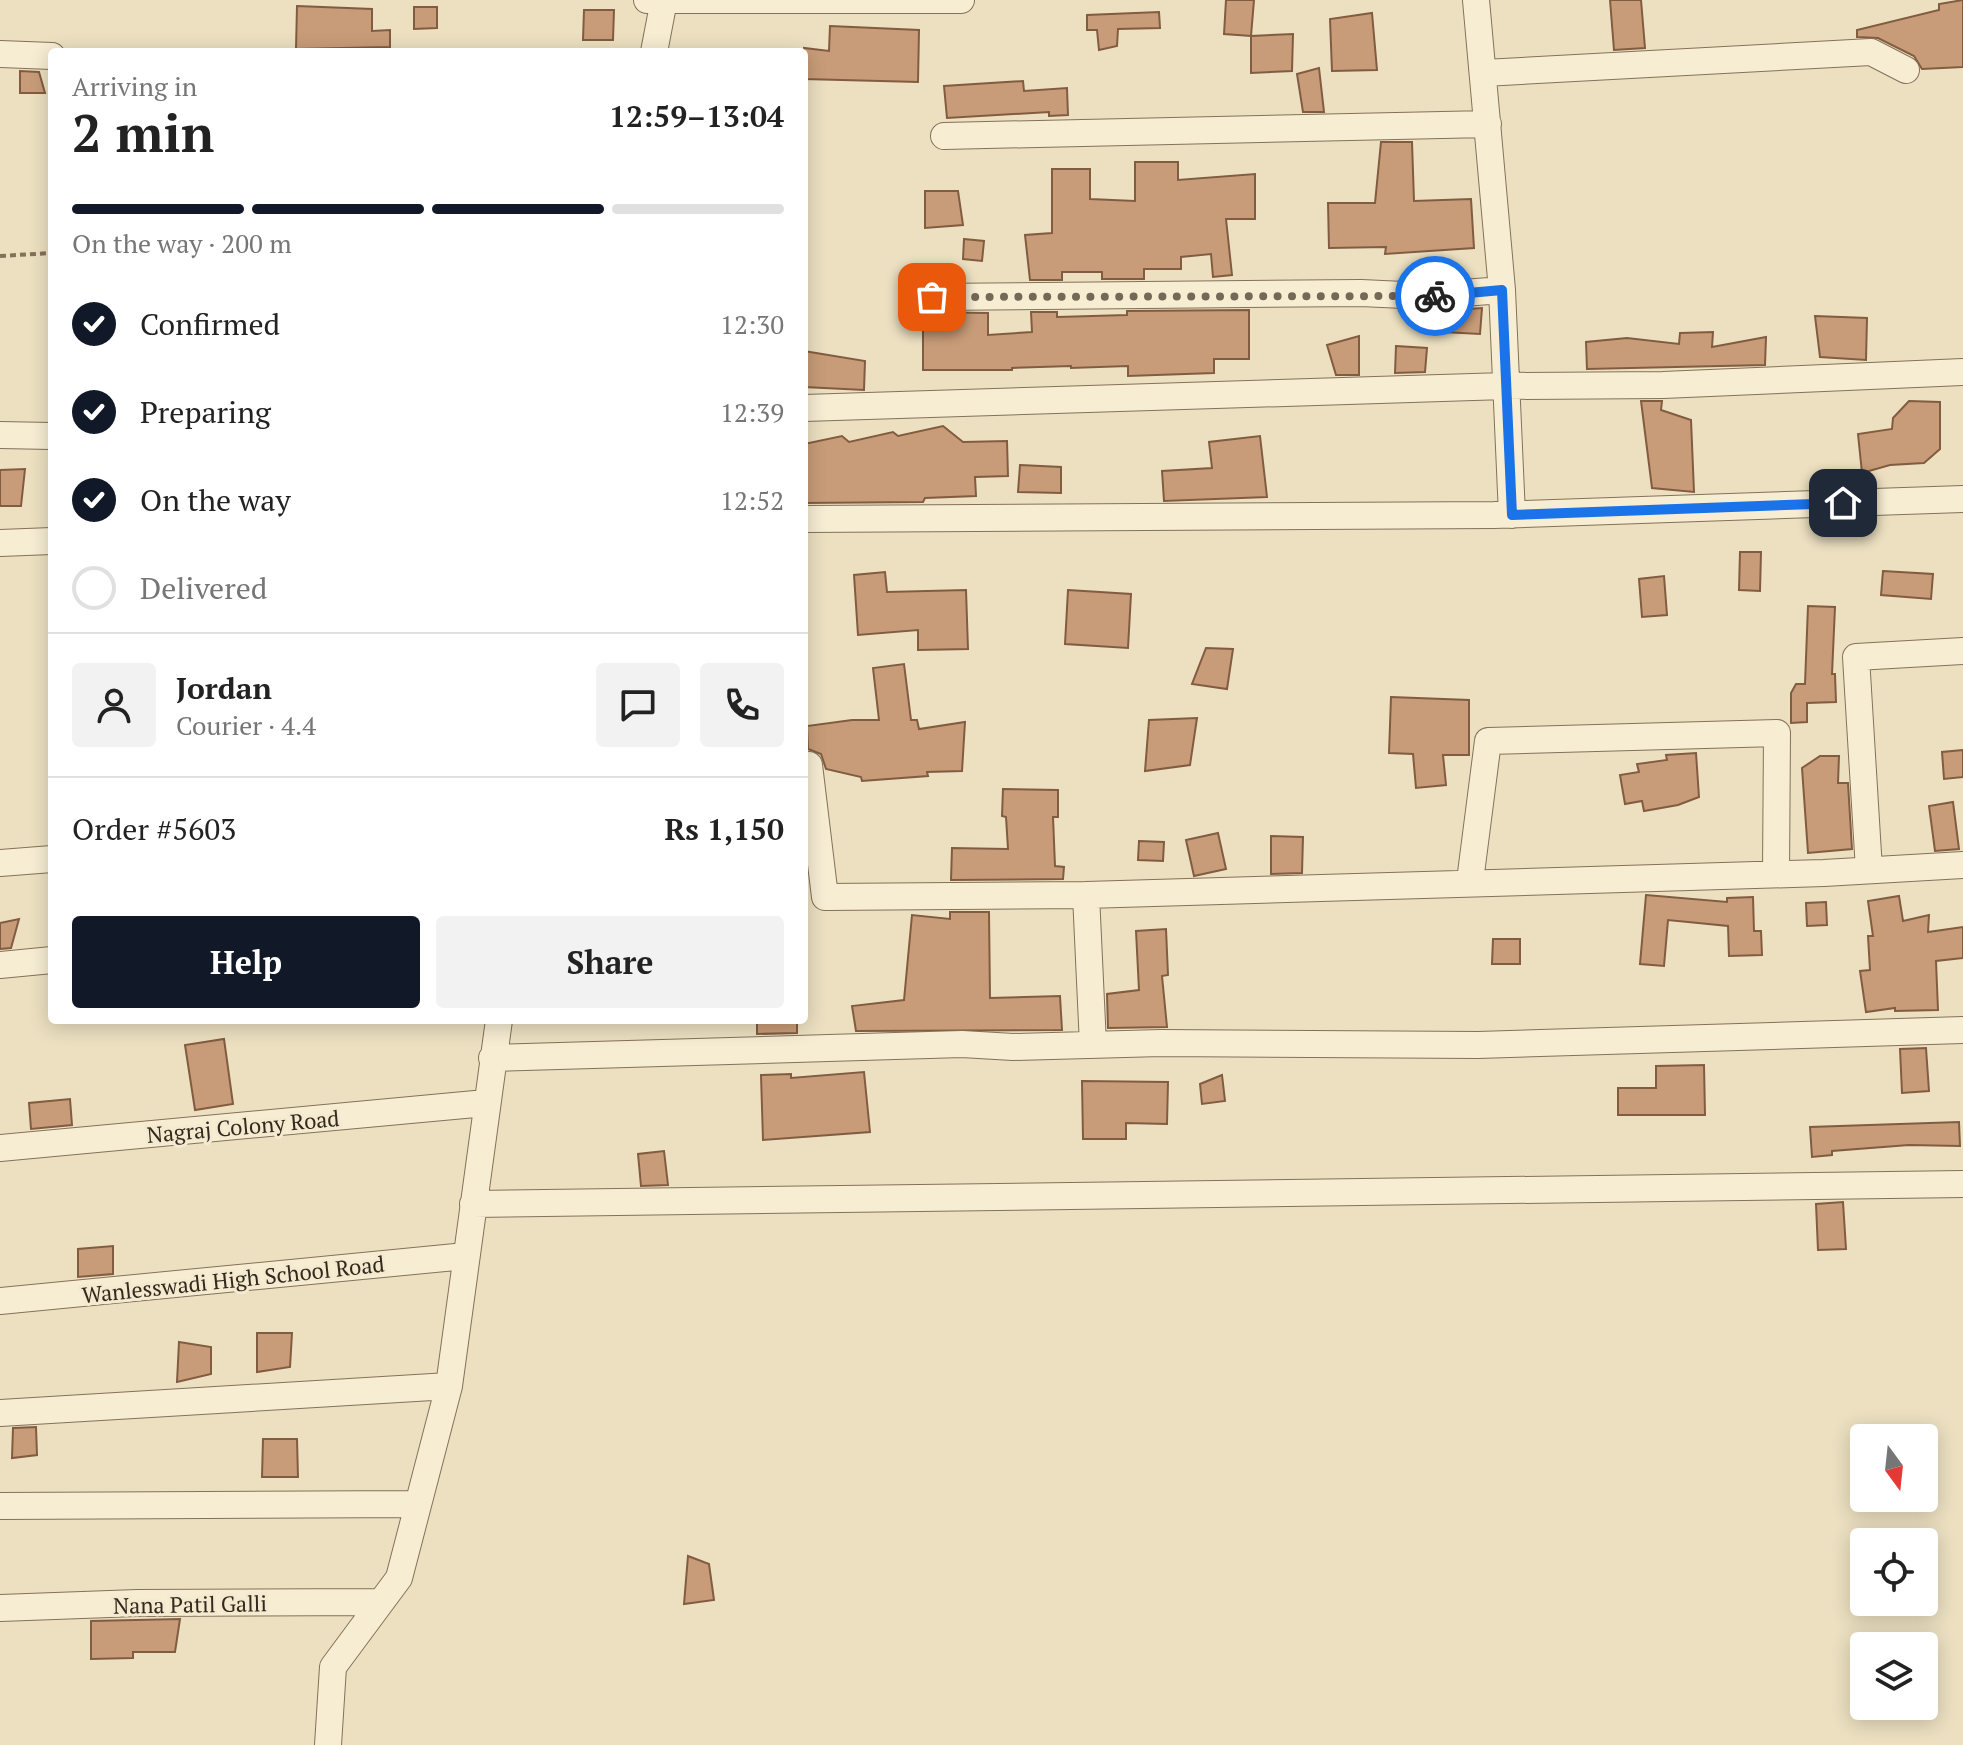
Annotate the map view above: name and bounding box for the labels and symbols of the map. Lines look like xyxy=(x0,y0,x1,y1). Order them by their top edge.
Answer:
courier xyxy=(1395,256,1475,336)
pin xyxy=(898,263,966,331)
pin xyxy=(1809,469,1877,537)
street label: Nagraj Colony Road xyxy=(145,1103,341,1149)
street label: Wanlesswadi High School Road xyxy=(80,1249,386,1309)
north arrow xyxy=(1850,1424,1938,1512)
street label: Nana Patil Galli xyxy=(113,1588,267,1620)

